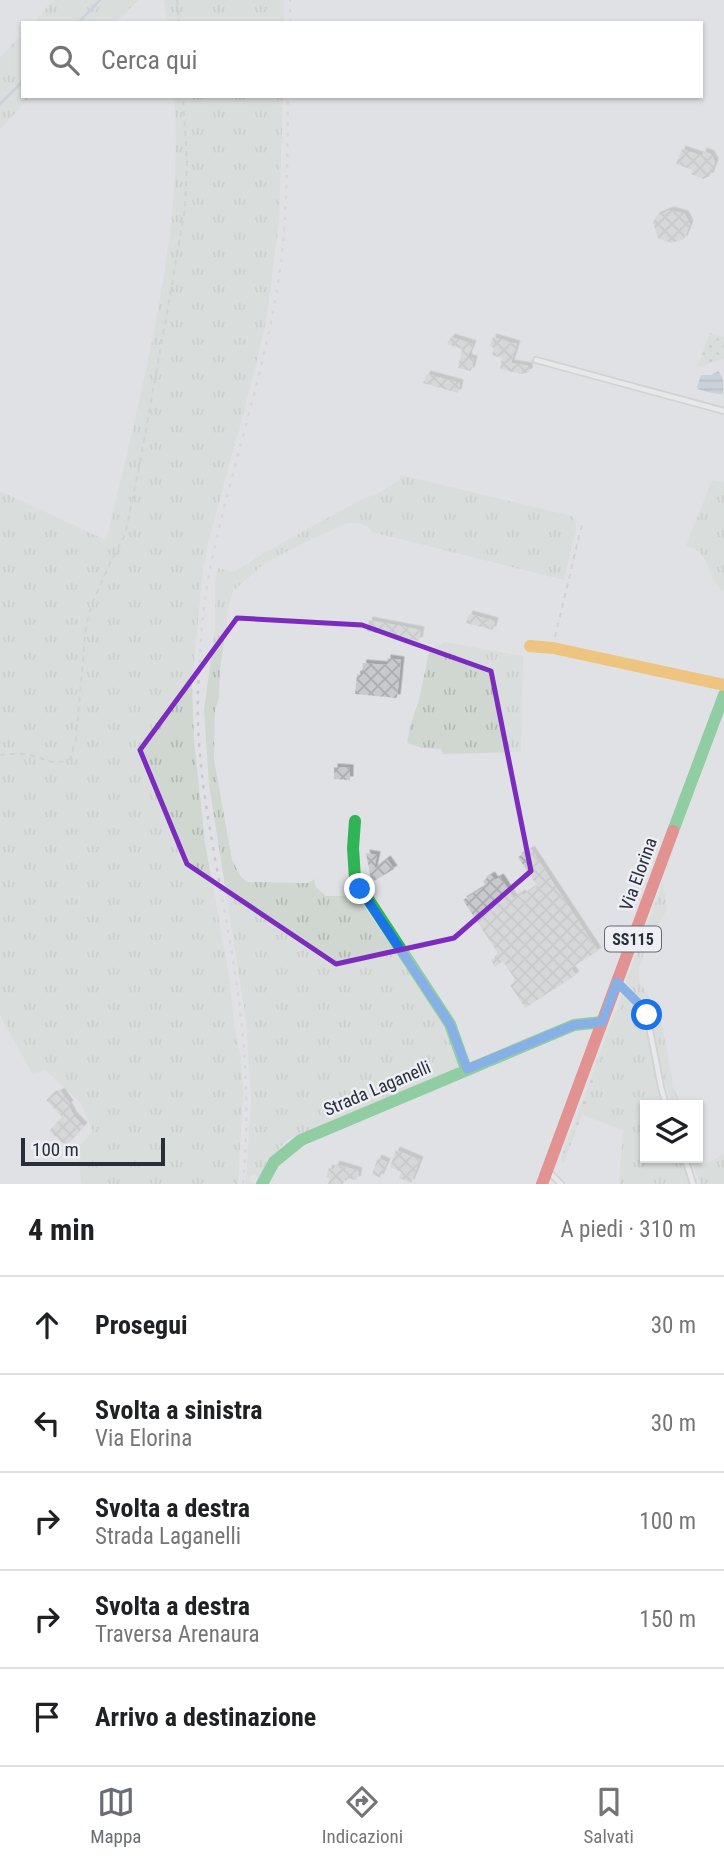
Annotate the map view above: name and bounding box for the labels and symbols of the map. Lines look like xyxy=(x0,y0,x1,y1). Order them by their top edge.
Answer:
street label: Via Elorina xyxy=(615,835,661,913)
route end xyxy=(344,873,375,904)
road number: SS115 xyxy=(605,926,661,951)
route start xyxy=(631,999,662,1030)
street label: Strada Laganelli xyxy=(320,1056,434,1120)
scale bar xyxy=(21,1135,164,1167)

